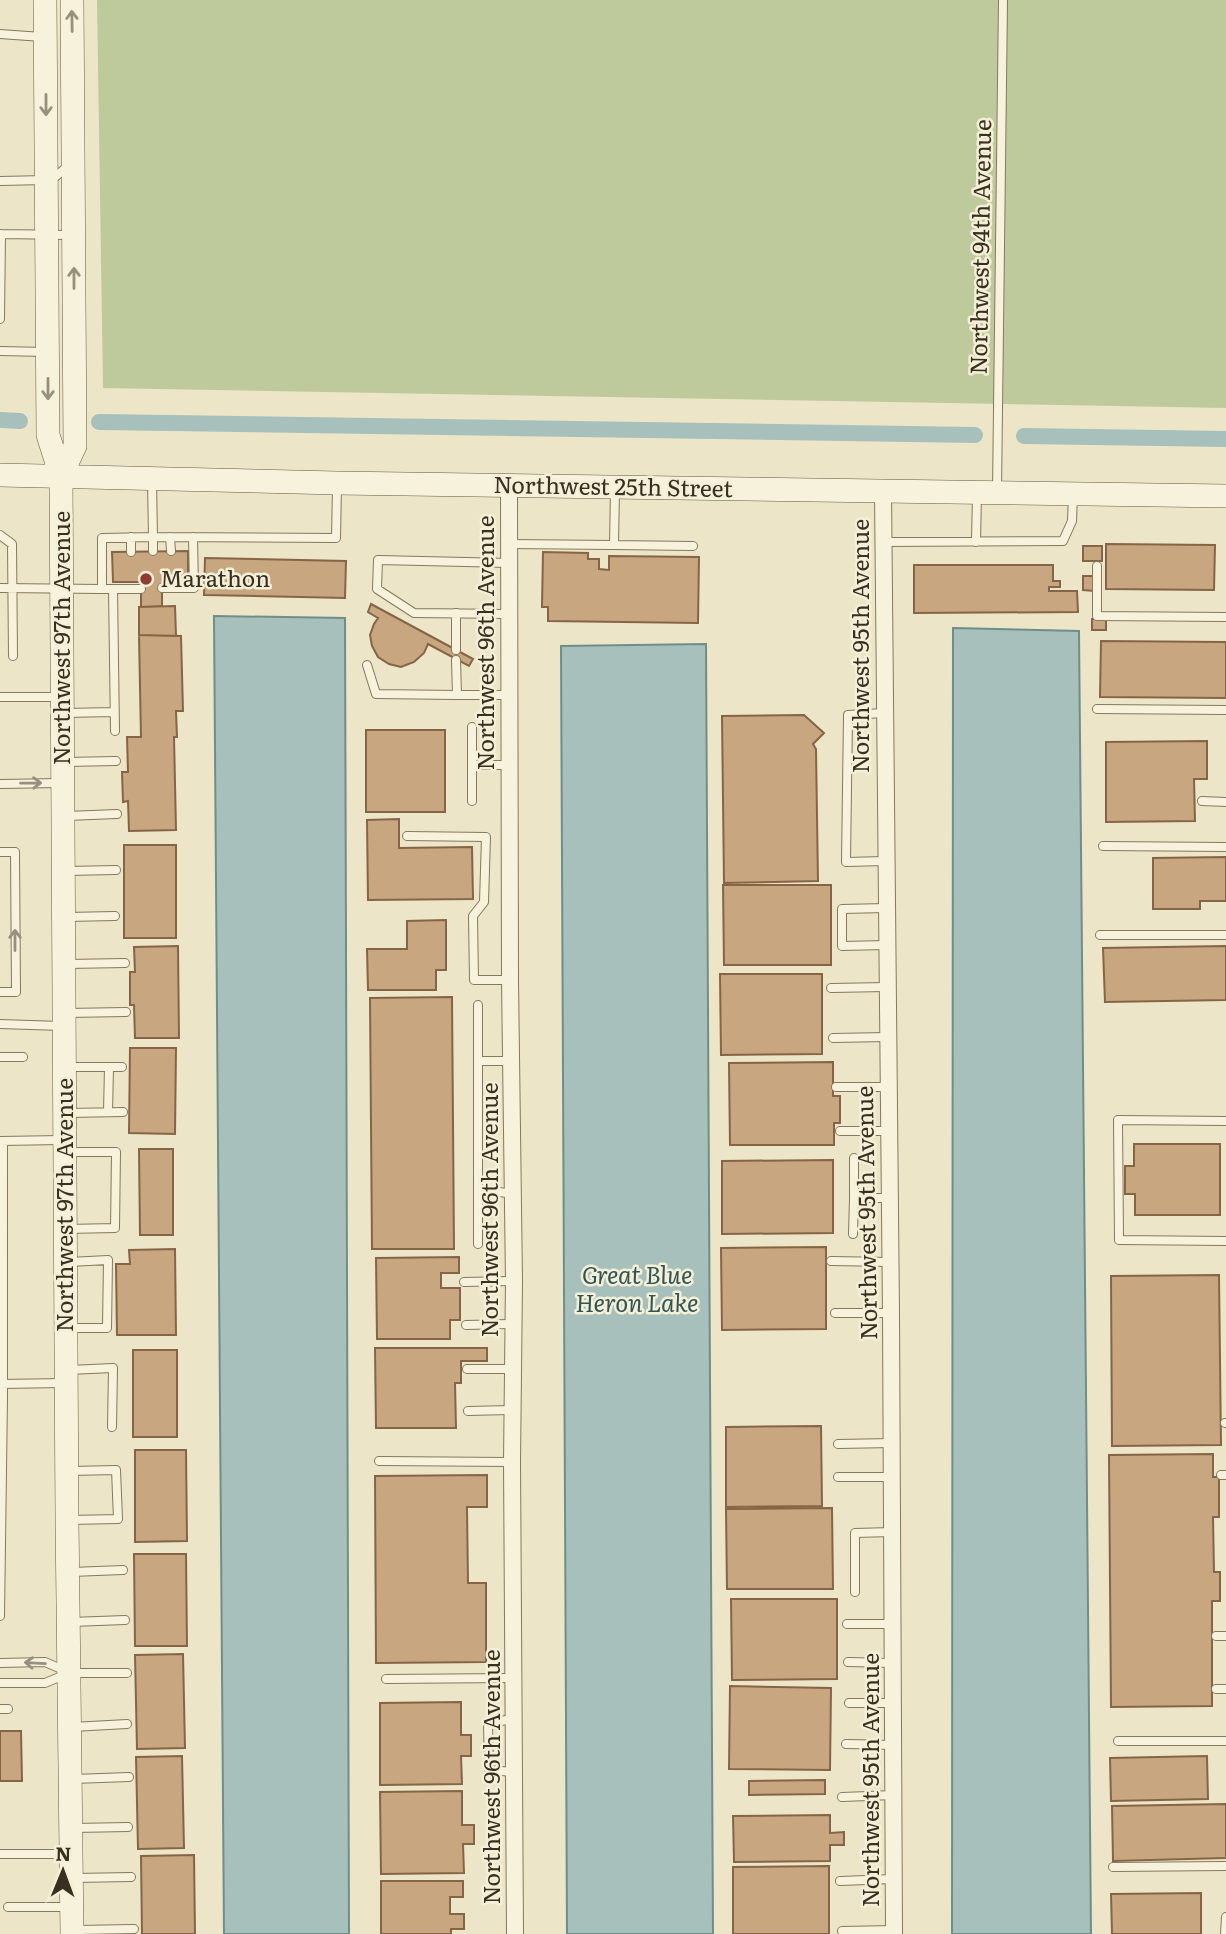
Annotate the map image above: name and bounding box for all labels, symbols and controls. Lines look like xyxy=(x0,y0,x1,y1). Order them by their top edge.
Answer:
one-way arrow xyxy=(65,10,79,33)
one-way arrow xyxy=(39,93,52,116)
street label: Northwest 94th Avenue xyxy=(960,119,998,375)
one-way arrow xyxy=(67,267,81,290)
one-way arrow xyxy=(41,377,55,400)
street label: Northwest 25th Street xyxy=(493,466,734,504)
street label: Northwest 97th Avenue xyxy=(43,511,77,765)
street label: Northwest 96th Avenue xyxy=(467,515,501,771)
street label: Northwest 95th Avenue xyxy=(842,519,876,773)
place label: Marathon xyxy=(160,560,270,594)
marker: Marathon xyxy=(138,571,154,587)
one-way arrow xyxy=(20,776,43,790)
one-way arrow xyxy=(9,928,22,951)
street label: Northwest 97th Avenue xyxy=(46,1078,80,1332)
street label: Northwest 96th Avenue xyxy=(471,1082,505,1338)
street label: Northwest 95th Avenue xyxy=(846,1085,884,1341)
water label: Great Blue Heron Lake xyxy=(575,1256,699,1319)
street label: Northwest 96th Avenue xyxy=(473,1649,507,1905)
street label: Northwest 95th Avenue xyxy=(852,1653,886,1907)
one-way arrow xyxy=(24,1656,47,1669)
north arrow xyxy=(28,1836,98,1906)
text: N xyxy=(55,1839,72,1867)

